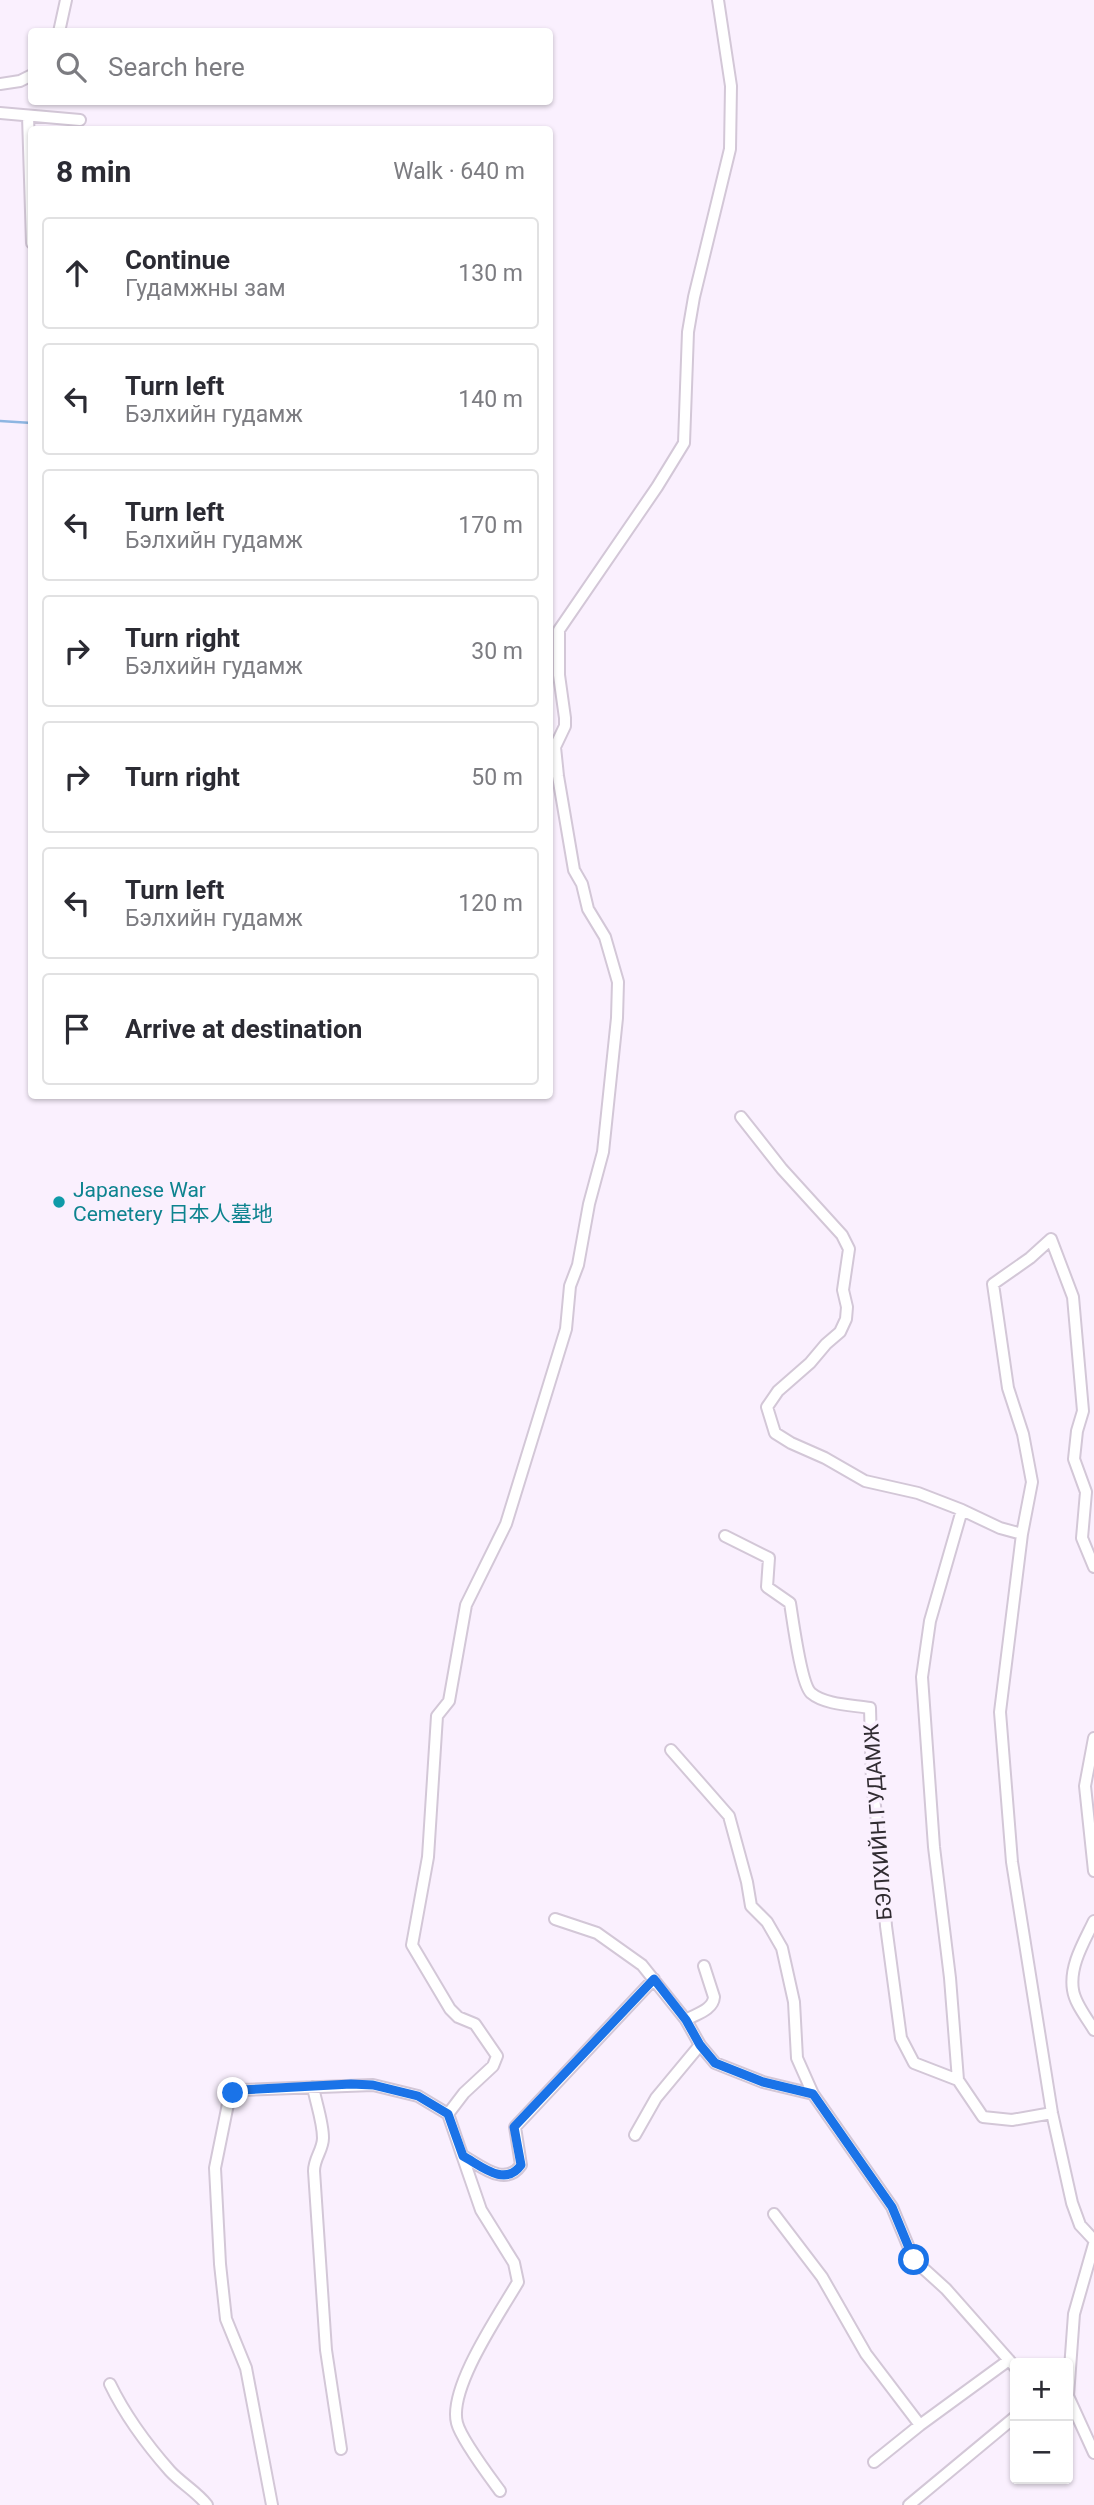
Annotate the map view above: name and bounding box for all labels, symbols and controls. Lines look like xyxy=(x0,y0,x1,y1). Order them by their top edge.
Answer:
search box xyxy=(28,28,553,105)
icon: search xyxy=(52,48,90,86)
text: Search here xyxy=(108,52,245,82)
text: 8 min xyxy=(56,154,131,189)
text: Walk · 640 m xyxy=(393,158,525,185)
text: Continue xyxy=(125,245,230,275)
icon: ahead xyxy=(58,254,96,292)
text: 130 m xyxy=(458,260,523,287)
text: Гудамжны зам xyxy=(125,275,286,302)
text: Turn left xyxy=(125,371,224,401)
icon: left xyxy=(58,380,96,418)
text: 140 m xyxy=(458,386,523,413)
text: Бэлхийн гудамж xyxy=(125,401,303,428)
text: Turn left xyxy=(125,497,224,527)
icon: left xyxy=(58,506,96,544)
text: 170 m xyxy=(458,512,523,539)
text: Бэлхийн гудамж xyxy=(125,527,303,554)
text: Turn right xyxy=(125,623,240,653)
icon: right xyxy=(58,632,96,670)
text: 30 m xyxy=(471,638,523,665)
text: Бэлхийн гудамж xyxy=(125,653,303,680)
icon: right xyxy=(58,758,96,796)
text: Turn right xyxy=(125,762,240,792)
text: 50 m xyxy=(471,764,523,791)
text: Turn left xyxy=(125,875,224,905)
icon: left xyxy=(58,884,96,922)
text: 120 m xyxy=(458,890,523,917)
text: Бэлхийн гудамж xyxy=(125,905,303,932)
icon: arrive xyxy=(58,1010,96,1048)
text: Arrive at destination xyxy=(125,1014,362,1044)
place label: Japanese War Cemetery 日本人墓地 xyxy=(73,1178,273,1226)
marker: Japanese War Cemetery 日本人墓地 xyxy=(51,1194,67,1210)
street label: БЭЛХИЙН ГУДАМЖ xyxy=(859,1723,897,1921)
route end xyxy=(217,2077,248,2108)
route start xyxy=(898,2244,929,2275)
map controls xyxy=(1010,2358,1073,2484)
button: + xyxy=(1010,2358,1073,2421)
button: − xyxy=(1010,2421,1073,2484)

